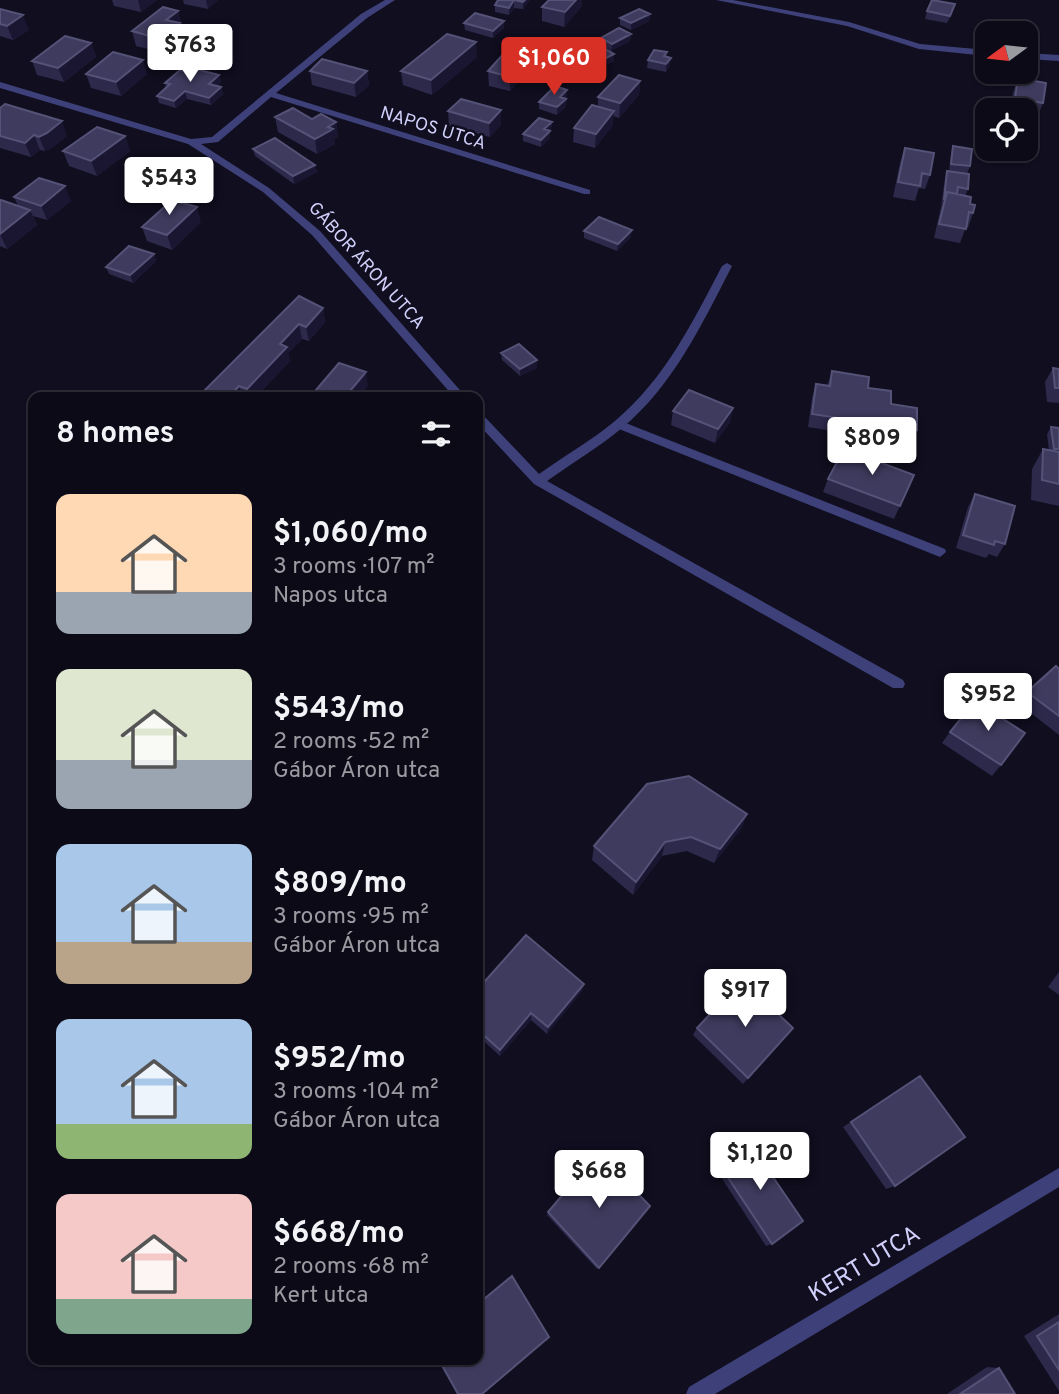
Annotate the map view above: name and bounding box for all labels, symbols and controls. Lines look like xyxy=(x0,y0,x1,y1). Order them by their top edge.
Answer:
north arrow xyxy=(975,21,1038,84)
map controls xyxy=(975,21,1038,161)
pin: $763 xyxy=(149,24,231,84)
text: $763 xyxy=(163,32,217,61)
pin: $1,060 xyxy=(497,38,611,97)
text: $1,060 xyxy=(517,45,591,74)
button: locate xyxy=(975,98,1038,161)
street label: NAPOS UTCA xyxy=(377,102,489,156)
pin: $543 xyxy=(128,158,210,217)
text: $543 xyxy=(141,165,197,194)
street label: GÁBOR ÁRON UTCA xyxy=(303,196,431,335)
icon: filters xyxy=(417,415,455,453)
text: 8 homes xyxy=(56,416,175,453)
pin: $809 xyxy=(831,418,913,477)
text: $809 xyxy=(843,425,901,454)
text: $1,060/mo xyxy=(273,516,428,553)
icon: home xyxy=(112,522,196,606)
text: 3 rooms · 107 m² xyxy=(273,553,435,582)
text: Napos utca xyxy=(273,582,388,611)
pin: $952 xyxy=(947,674,1029,733)
text: $952 xyxy=(960,681,1016,710)
text: $543/mo xyxy=(273,691,405,728)
icon: home xyxy=(112,697,196,781)
text: 2 rooms · 52 m² xyxy=(273,728,429,757)
text: Gábor Áron utca xyxy=(273,757,440,786)
text: $809/mo xyxy=(273,866,407,903)
icon: home xyxy=(112,872,196,956)
text: 3 rooms · 95 m² xyxy=(273,903,429,932)
text: Gábor Áron utca xyxy=(273,932,440,961)
pin: $917 xyxy=(704,970,786,1029)
text: $917 xyxy=(720,977,770,1006)
text: $952/mo xyxy=(273,1041,405,1078)
icon: home xyxy=(112,1047,196,1131)
text: 3 rooms · 104 m² xyxy=(273,1078,438,1107)
text: Gábor Áron utca xyxy=(273,1107,440,1136)
pin: $1,120 xyxy=(703,1132,817,1192)
text: $1,120 xyxy=(726,1140,794,1169)
pin: $668 xyxy=(558,1150,640,1210)
text: $668 xyxy=(571,1158,627,1187)
text: $668/mo xyxy=(273,1216,404,1253)
street label: KERT UTCA xyxy=(804,1220,926,1310)
icon: home xyxy=(112,1222,196,1306)
text: 2 rooms · 68 m² xyxy=(273,1253,429,1282)
text: Kert utca xyxy=(273,1282,368,1311)

